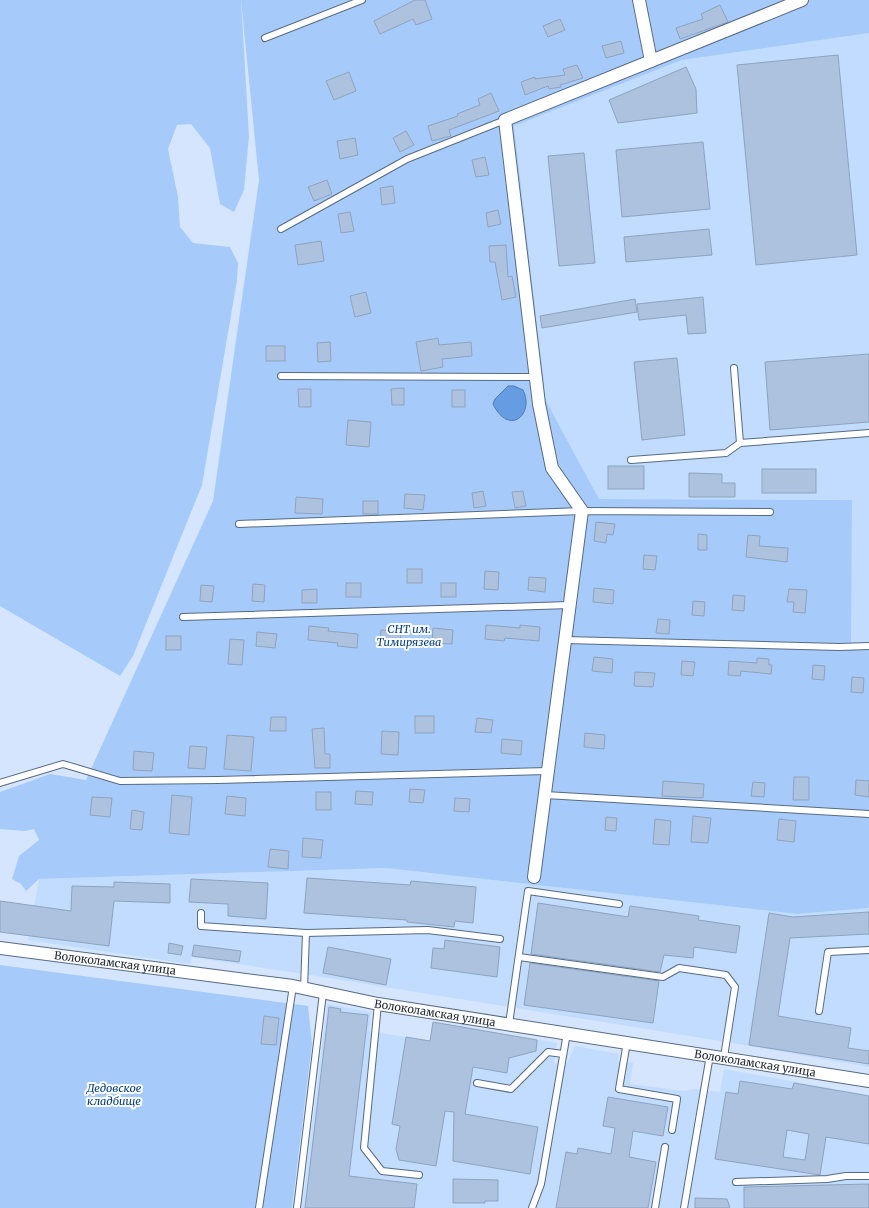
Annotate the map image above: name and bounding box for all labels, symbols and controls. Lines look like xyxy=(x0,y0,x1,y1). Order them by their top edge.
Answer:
park label: СНТ им. Тимирязева xyxy=(377,622,441,649)
street label: Волоколамская улица xyxy=(53,948,177,978)
street label: Волоколамская улица xyxy=(373,997,497,1029)
street label: Волоколамская улица xyxy=(693,1047,817,1080)
park label: Дедовское кладбище xyxy=(86,1081,142,1108)

